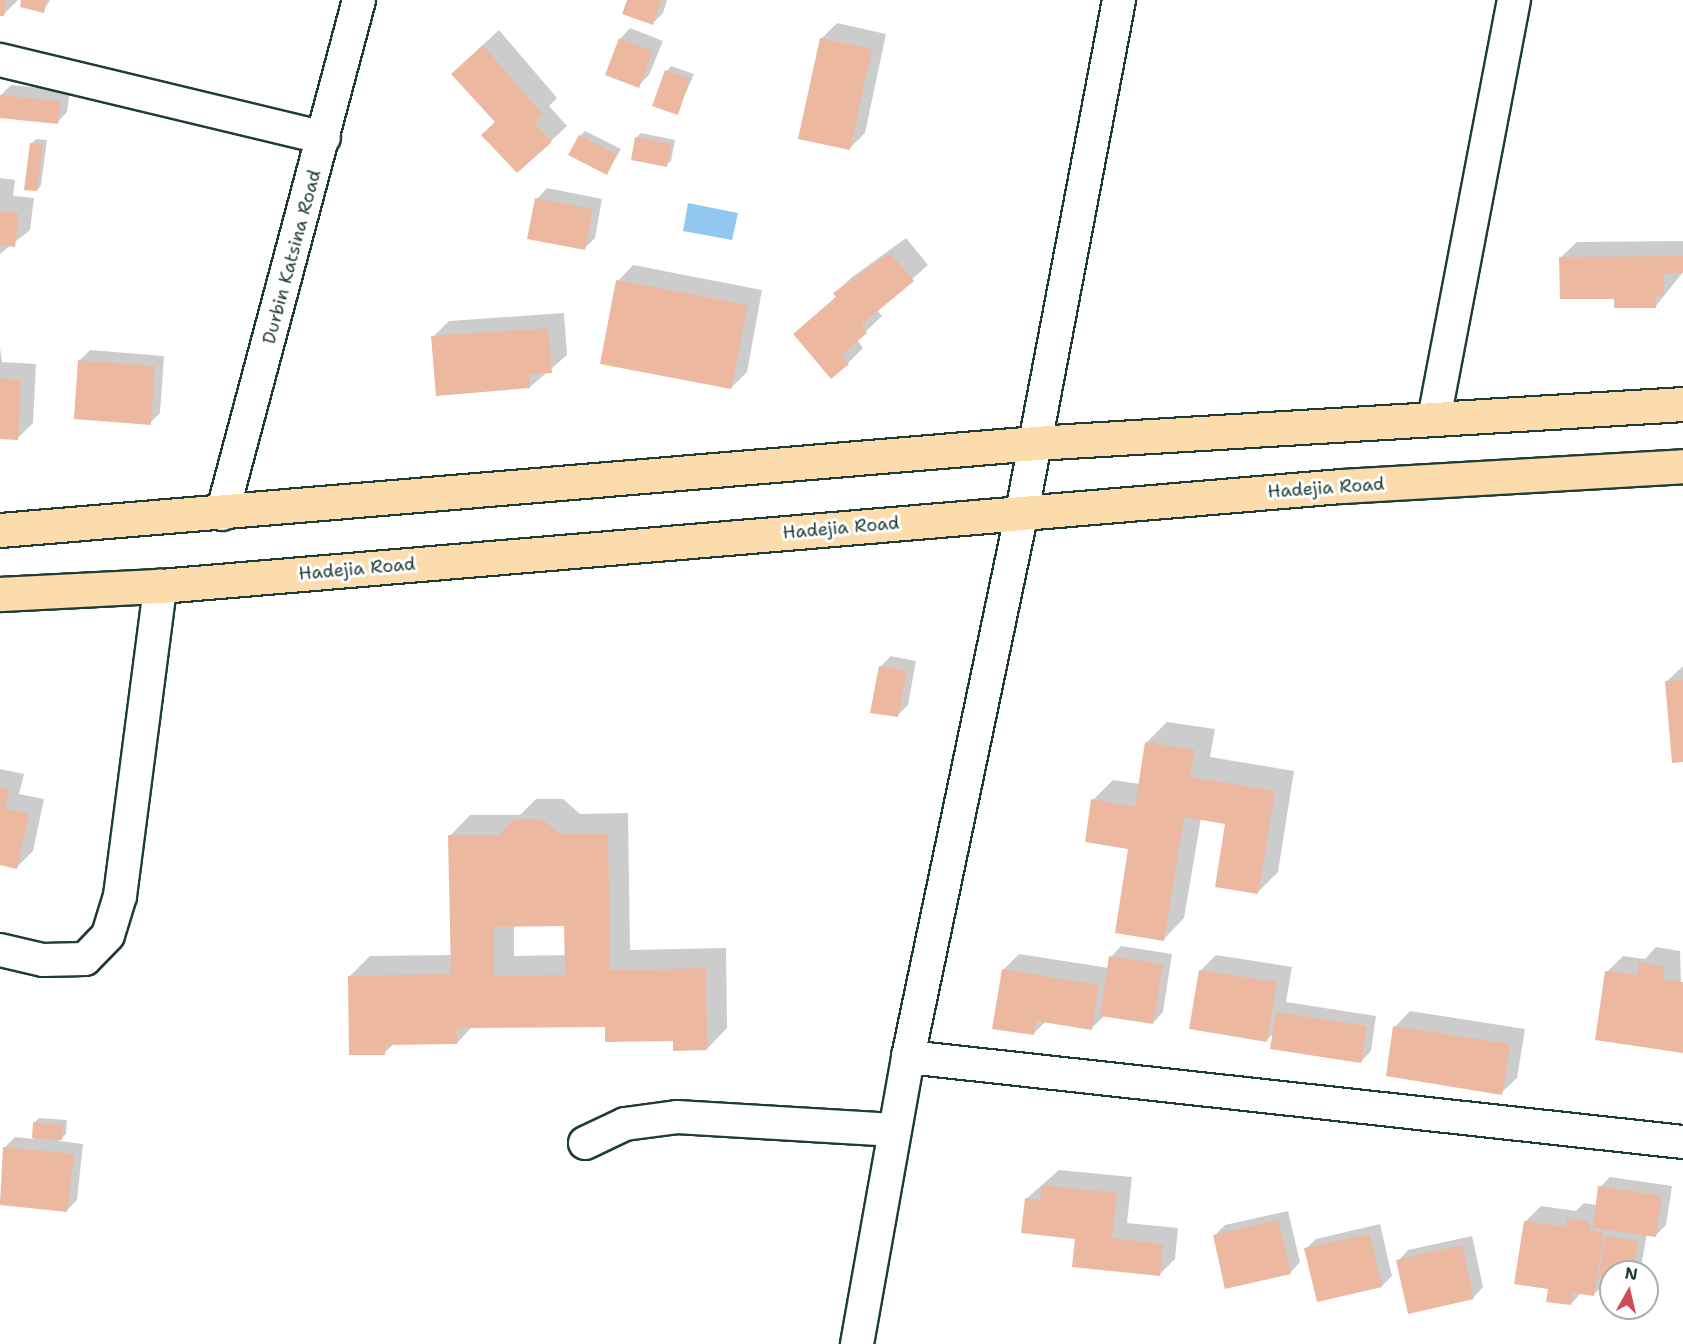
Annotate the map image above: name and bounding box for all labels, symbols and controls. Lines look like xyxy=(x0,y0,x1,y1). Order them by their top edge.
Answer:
street label: Durbin Katsina Road xyxy=(258,168,326,346)
street label: Hadejia Road xyxy=(1267,473,1385,503)
street label: Hadejia Road xyxy=(782,512,900,544)
street label: Hadejia Road xyxy=(298,553,416,585)
north arrow xyxy=(1599,1260,1659,1320)
text: N xyxy=(1624,1262,1639,1285)

